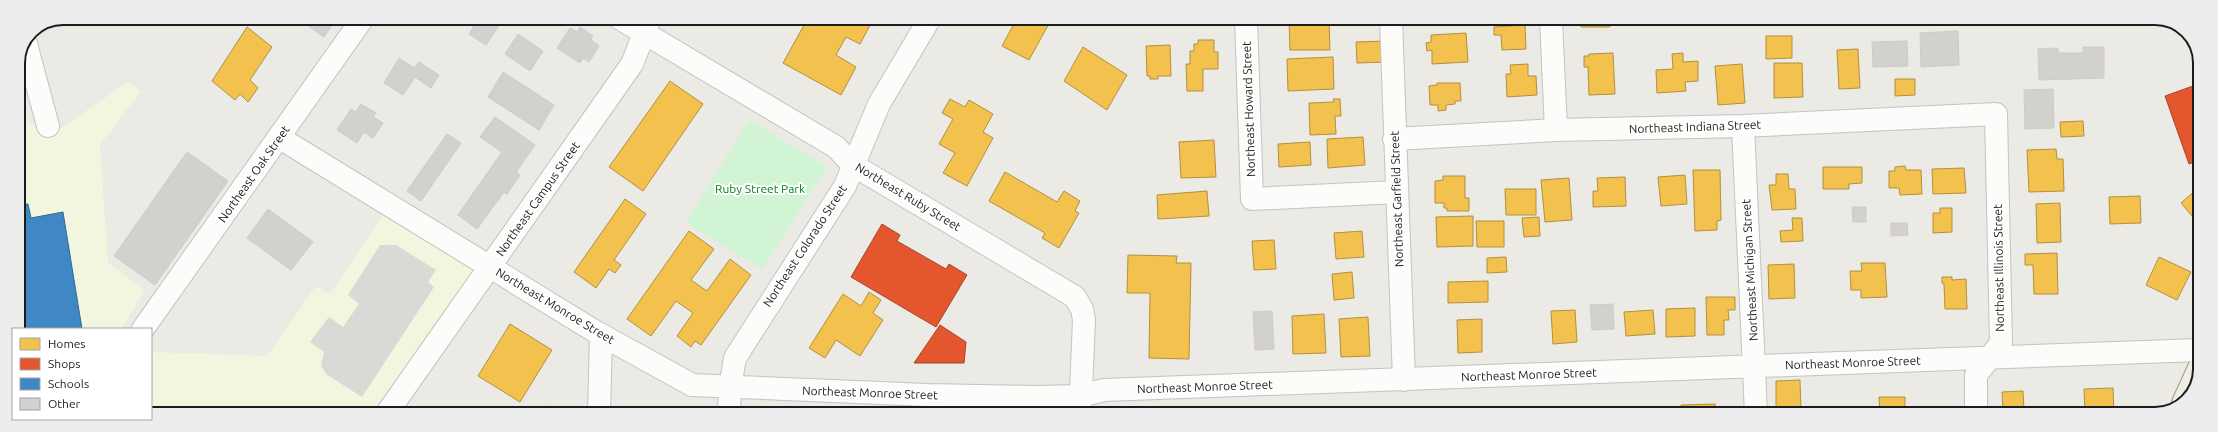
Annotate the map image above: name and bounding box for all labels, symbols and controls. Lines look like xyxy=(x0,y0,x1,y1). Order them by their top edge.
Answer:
street label: Northeast Howard Street xyxy=(1240,41,1257,177)
street label: Northeast Indiana Street xyxy=(1629,118,1762,135)
street label: Northeast Oak Street xyxy=(215,123,292,225)
street label: Northeast Garfield Street xyxy=(1388,130,1405,267)
street label: Northeast Campus Street xyxy=(493,139,582,258)
street label: Northeast Ruby Street xyxy=(853,160,964,233)
park label: Ruby Street Park xyxy=(715,182,805,195)
street label: Northeast Colorado Street xyxy=(760,182,849,309)
street label: Northeast Michigan Street xyxy=(1739,198,1760,341)
street label: Northeast Illinois Street xyxy=(1991,204,2006,332)
street label: Northeast Monroe Street xyxy=(494,265,617,346)
legend xyxy=(12,328,152,420)
text: Homes xyxy=(48,337,86,350)
street label: Northeast Monroe Street xyxy=(1785,354,1921,371)
text: Shops xyxy=(48,357,80,370)
street label: Northeast Monroe Street xyxy=(1461,366,1597,383)
text: Schools xyxy=(48,377,89,390)
street label: Northeast Monroe Street xyxy=(1137,378,1273,395)
street label: Northeast Monroe Street xyxy=(802,384,938,401)
text: Other xyxy=(48,397,81,410)

